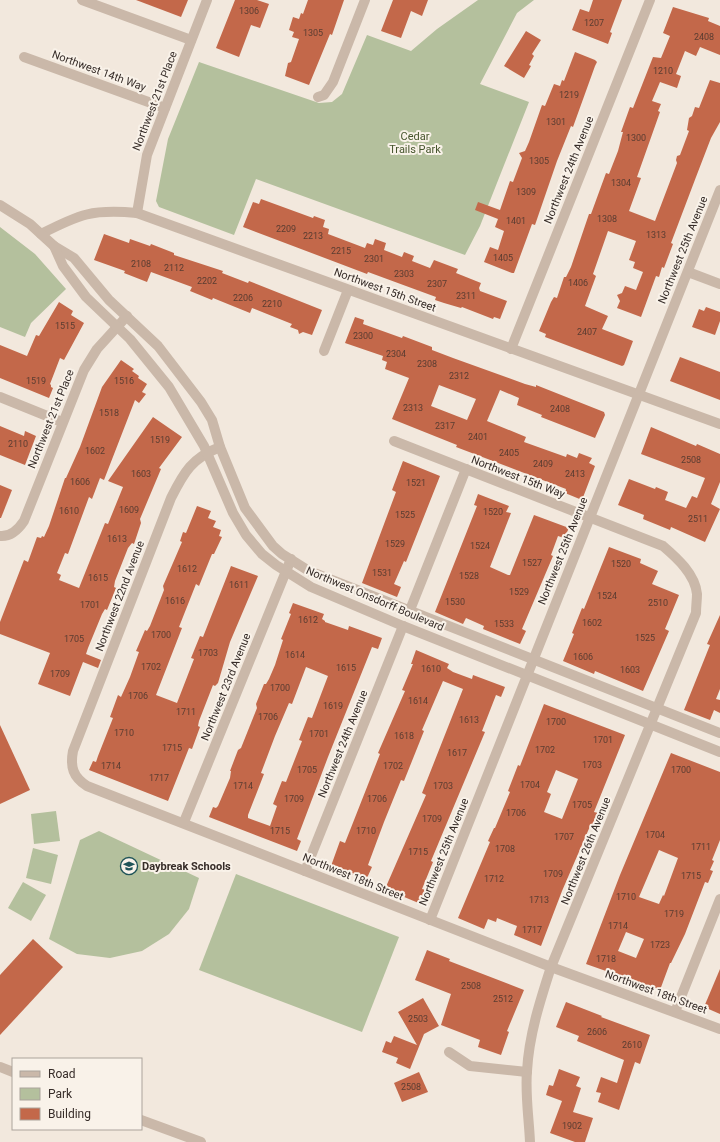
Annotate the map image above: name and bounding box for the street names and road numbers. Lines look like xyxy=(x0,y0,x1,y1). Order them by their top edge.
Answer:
street label: Northwest 14th Way xyxy=(50,48,149,94)
street label: Northwest 21st Place xyxy=(130,49,180,153)
street label: Northwest 24th Avenue xyxy=(542,114,597,226)
street label: Northwest 25th Avenue xyxy=(656,194,711,306)
street label: Northwest 15th Street xyxy=(332,265,438,315)
street label: Northwest 21st Place xyxy=(25,368,77,470)
street label: Northwest 15th Way xyxy=(469,453,567,501)
street label: Northwest 25th Avenue xyxy=(536,495,591,607)
street label: Northwest 22nd Avenue xyxy=(93,539,147,653)
street label: Northwest Onsdorff Boulevard xyxy=(304,564,446,634)
street label: Northwest 23rd Avenue xyxy=(198,631,254,743)
street label: Northwest 24th Avenue xyxy=(316,688,371,800)
street label: Northwest 26th Avenue xyxy=(559,795,614,907)
street label: Northwest 25th Avenue xyxy=(417,796,472,908)
street label: Northwest 18th Street xyxy=(301,851,406,903)
street label: Northwest 18th Street xyxy=(603,967,709,1017)

